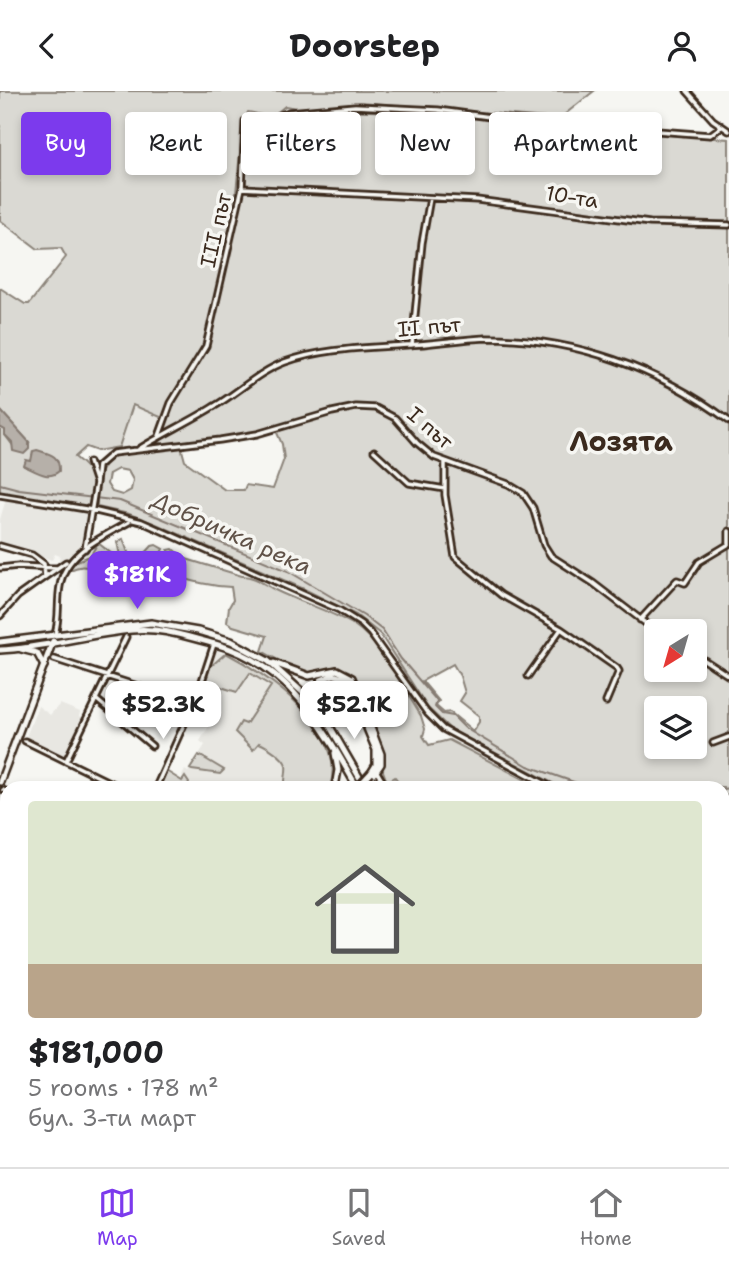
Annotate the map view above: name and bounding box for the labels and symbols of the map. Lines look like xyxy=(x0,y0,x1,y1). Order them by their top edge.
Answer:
street label: 10-та xyxy=(544,179,600,215)
street label: ІІІ път xyxy=(194,190,238,270)
street label: ІІ път xyxy=(396,310,462,344)
street label: І път xyxy=(401,400,459,456)
district label: Лозята xyxy=(569,422,673,460)
water label: Добричка река xyxy=(146,484,316,582)
pin: $181K xyxy=(88,552,186,611)
north arrow xyxy=(644,619,707,683)
pin: $52.3K xyxy=(106,681,220,741)
pin: $52.1K xyxy=(297,681,411,741)

